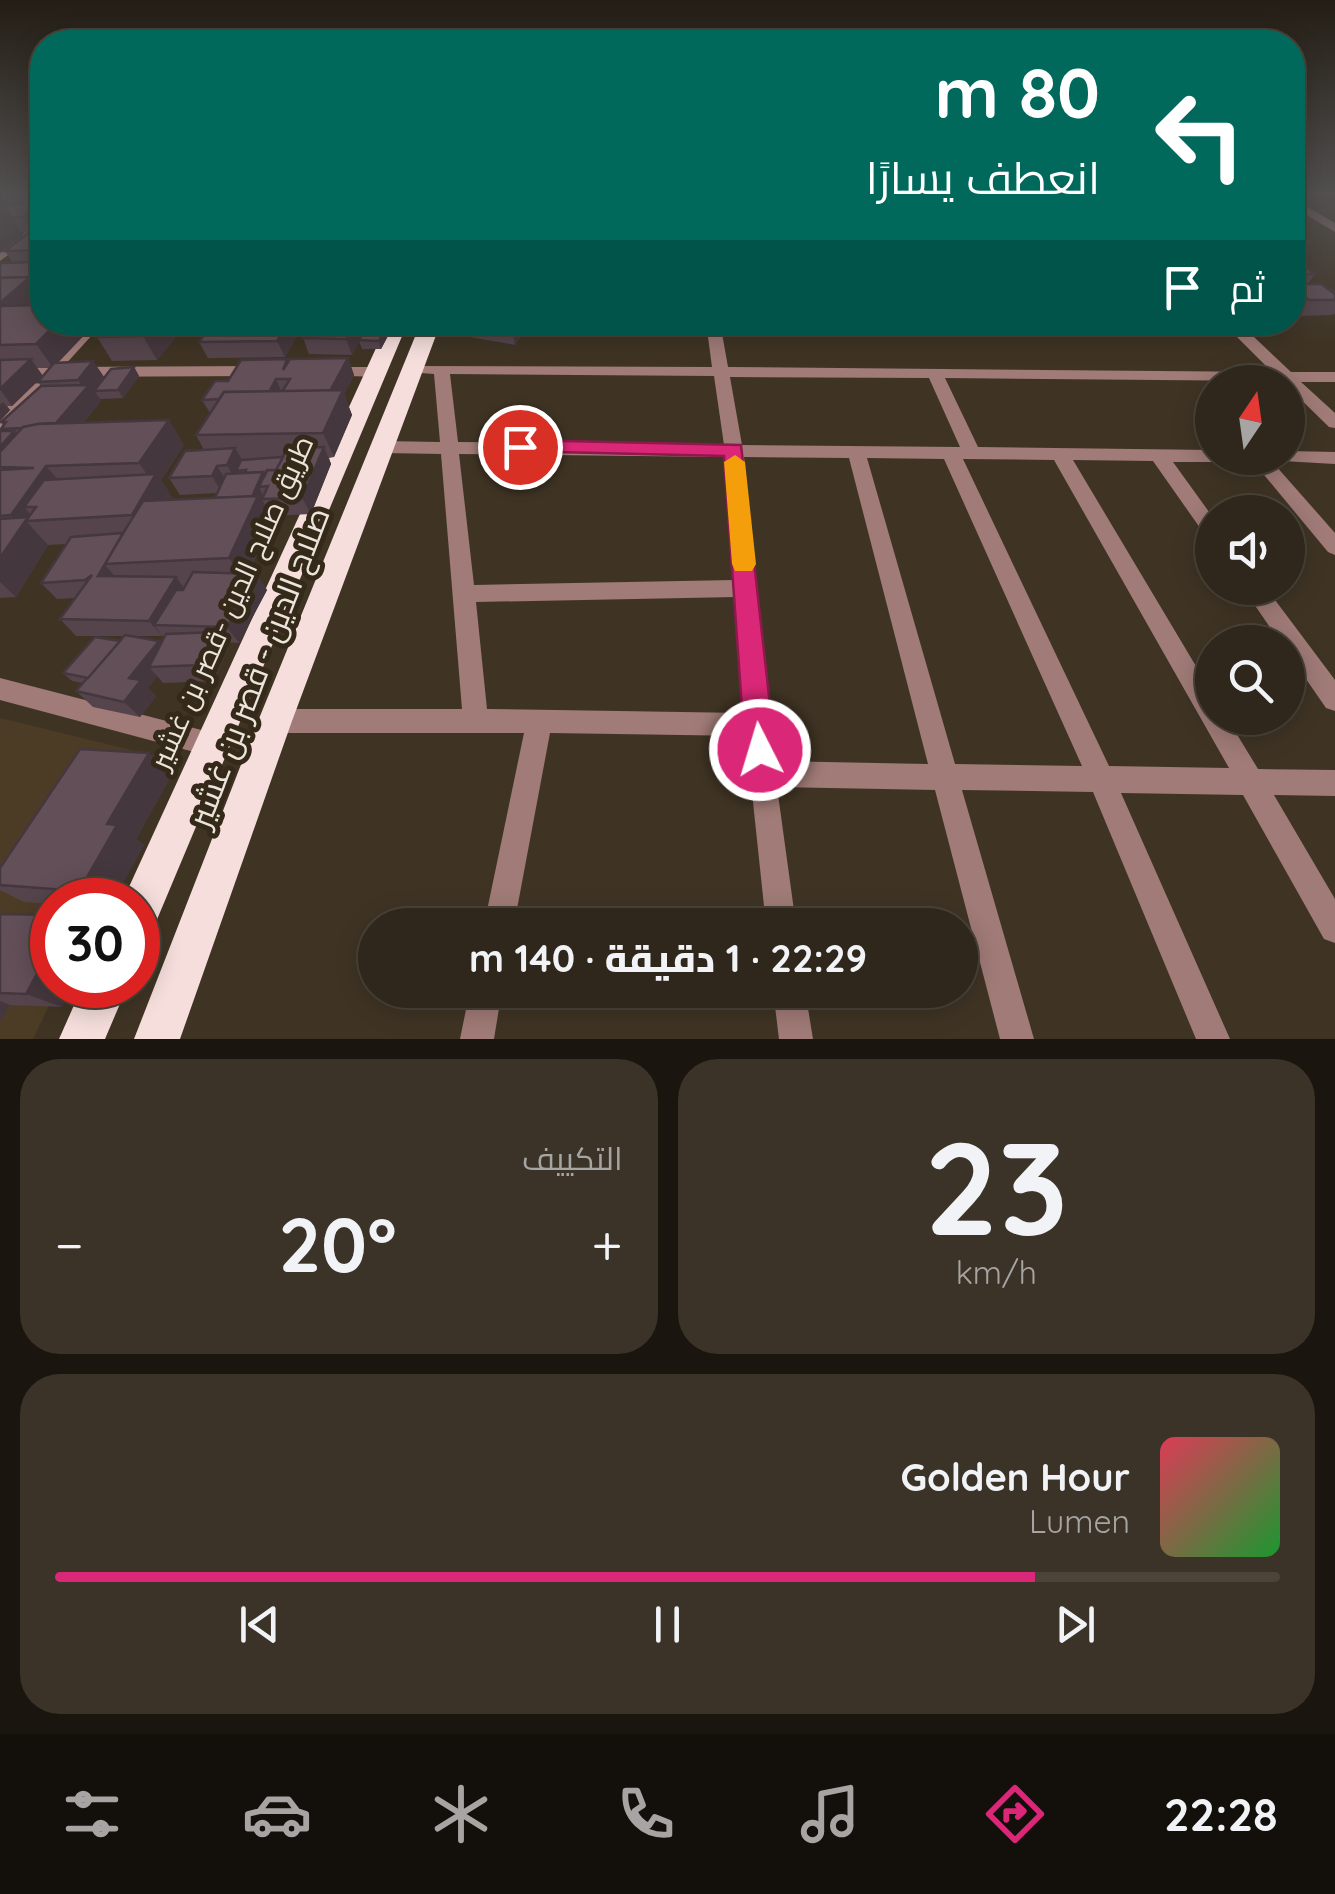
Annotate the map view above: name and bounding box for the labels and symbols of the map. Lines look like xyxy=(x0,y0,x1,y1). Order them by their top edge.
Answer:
north arrow xyxy=(1195,365,1305,475)
pin xyxy=(478,405,563,490)
street label: طريق صلاح الدين -قصر بن غشير xyxy=(141,430,322,777)
street label: صلاح الدين - قصر بن غشير xyxy=(178,501,340,836)
position arrow xyxy=(708,698,812,802)
speed limit sign: 30 xyxy=(30,878,160,1008)

